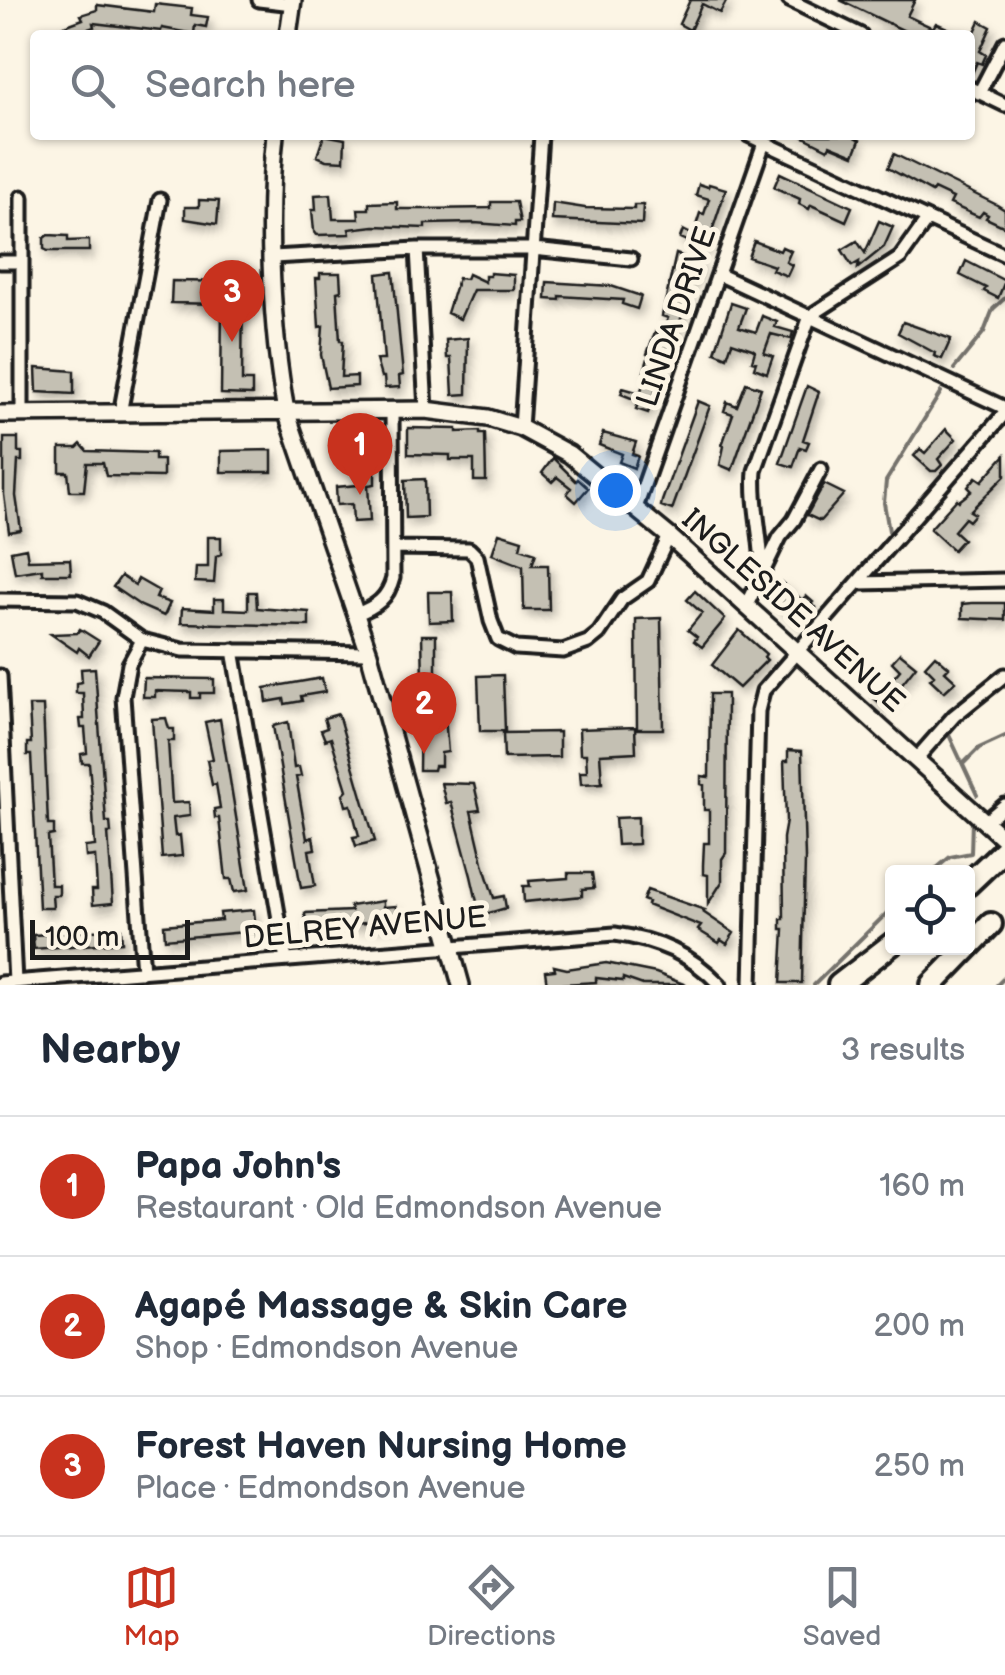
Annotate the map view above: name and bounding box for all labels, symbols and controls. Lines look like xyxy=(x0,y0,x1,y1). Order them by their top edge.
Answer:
search box xyxy=(30,30,975,140)
icon: search xyxy=(65,58,120,113)
text: Search here xyxy=(145,63,356,108)
street label: LINDA DRIVE xyxy=(629,223,725,411)
pin: 3 xyxy=(200,260,264,342)
pin: 1 xyxy=(328,412,392,495)
your location xyxy=(590,465,641,516)
street label: INGLESIDE AVENUE xyxy=(674,502,912,720)
pin: 2 xyxy=(392,672,456,754)
map controls xyxy=(885,865,975,955)
button: locate xyxy=(885,865,975,955)
street label: DELREY AVENUE xyxy=(242,899,488,957)
scale bar xyxy=(30,915,190,960)
text: 100 m xyxy=(45,921,119,954)
text: Nearby xyxy=(40,1025,180,1076)
text: 3 results xyxy=(841,1031,965,1070)
text: Papa John's xyxy=(135,1144,341,1189)
text: 1 xyxy=(66,1167,79,1206)
text: 160 m xyxy=(879,1167,965,1206)
text: Restaurant · Old Edmondson Avenue xyxy=(135,1189,662,1228)
text: Agapé Massage & Skin Care xyxy=(135,1284,628,1329)
text: 2 xyxy=(63,1307,82,1346)
text: 200 m xyxy=(873,1307,965,1346)
text: Shop · Edmondson Avenue xyxy=(135,1329,518,1368)
text: Forest Haven Nursing Home xyxy=(135,1424,627,1469)
text: 3 xyxy=(63,1447,82,1486)
text: 250 m xyxy=(874,1447,965,1486)
text: Place · Edmondson Avenue xyxy=(135,1469,526,1508)
tab: Map xyxy=(124,1560,180,1653)
tab: Directions xyxy=(427,1560,556,1653)
tab: Saved xyxy=(803,1560,881,1653)

